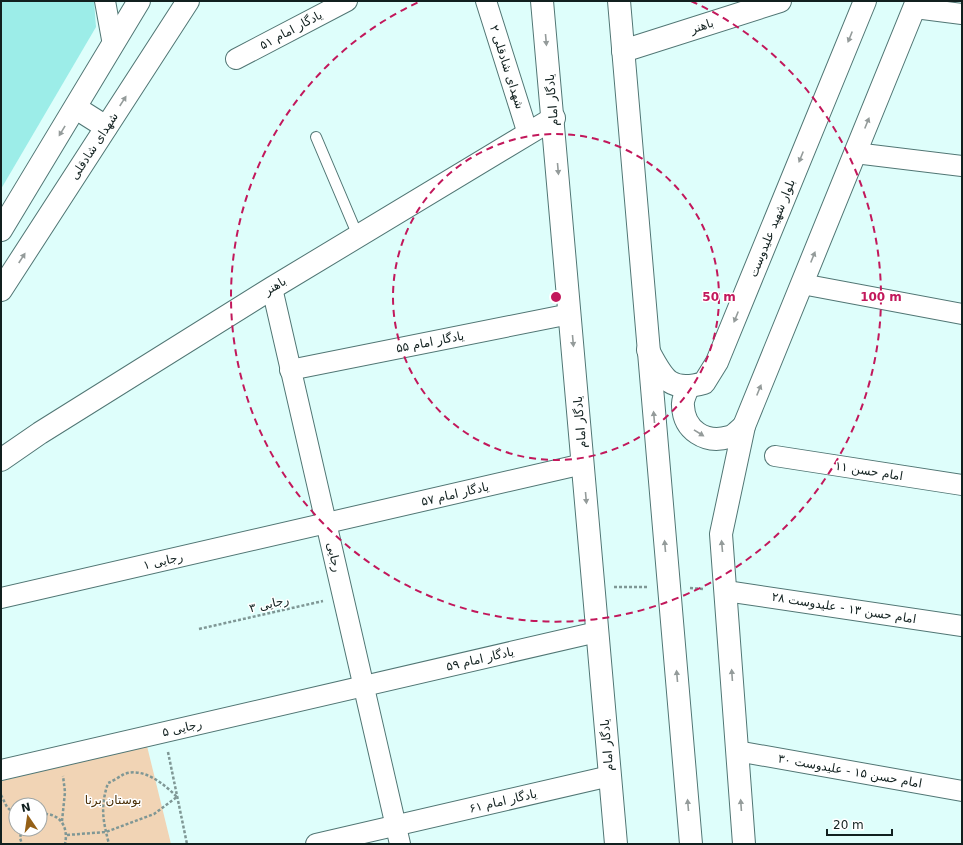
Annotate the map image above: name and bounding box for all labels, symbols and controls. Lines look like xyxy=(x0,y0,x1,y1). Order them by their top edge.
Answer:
street label: یادگار امام ۵۱ xyxy=(257,8,325,53)
street label: باهنر xyxy=(688,16,716,38)
street label: شهدای شادقلی ۲ xyxy=(487,23,527,111)
one-way arrow xyxy=(847,32,853,44)
one-way arrow xyxy=(543,34,549,46)
street label: یادگار امام xyxy=(543,73,562,127)
one-way arrow xyxy=(119,96,127,106)
street label: شهدای شادقلی xyxy=(67,110,121,182)
one-way arrow xyxy=(864,118,870,129)
one-way arrow xyxy=(58,125,65,137)
one-way arrow xyxy=(798,152,804,163)
one-way arrow xyxy=(555,163,561,175)
street label: بلوار شهید علیدوست xyxy=(746,177,799,279)
one-way arrow xyxy=(810,251,816,262)
one-way arrow xyxy=(18,252,26,263)
street label: باهنر xyxy=(260,274,289,299)
centre of rings xyxy=(549,290,563,304)
text: 50 m xyxy=(702,290,736,304)
text: 100 m xyxy=(860,290,902,304)
one-way arrow xyxy=(733,311,739,322)
street label: یادگار امام ۵۵ xyxy=(395,329,465,356)
one-way arrow xyxy=(569,335,576,347)
one-way arrow xyxy=(756,384,762,396)
street label: یادگار امام xyxy=(571,395,590,449)
one-way arrow xyxy=(650,411,657,423)
one-way arrow xyxy=(693,430,704,437)
street label: امام حسن ۱۱ xyxy=(834,459,904,484)
street label: یادگار امام ۵۷ xyxy=(420,479,490,510)
one-way arrow xyxy=(583,492,590,504)
one-way arrow xyxy=(662,540,669,552)
one-way arrow xyxy=(719,540,726,552)
street label: رجایی xyxy=(323,541,344,574)
street label: رجایی ۱ xyxy=(142,550,185,573)
street label: امام حسن ۱۳ - علیدوست ۲۸ xyxy=(771,590,917,627)
street label: رجایی ۳ xyxy=(248,593,291,616)
street label: یادگار امام ۵۹ xyxy=(445,644,515,675)
one-way arrow xyxy=(729,669,736,681)
one-way arrow xyxy=(673,670,680,682)
street label: رجایی ۵ xyxy=(161,717,204,740)
street label: یادگار امام xyxy=(598,718,617,772)
street label: امام حسن ۱۵ - علیدوست ۳۰ xyxy=(777,751,923,792)
street label: یادگار امام ۶۱ xyxy=(468,786,538,817)
park label: بوستان برنا xyxy=(85,793,141,808)
north arrow xyxy=(8,797,48,837)
one-way arrow xyxy=(685,799,691,811)
one-way arrow xyxy=(738,799,745,811)
text: N xyxy=(20,800,32,815)
scale bar xyxy=(827,811,892,837)
text: 20 m xyxy=(833,818,864,832)

